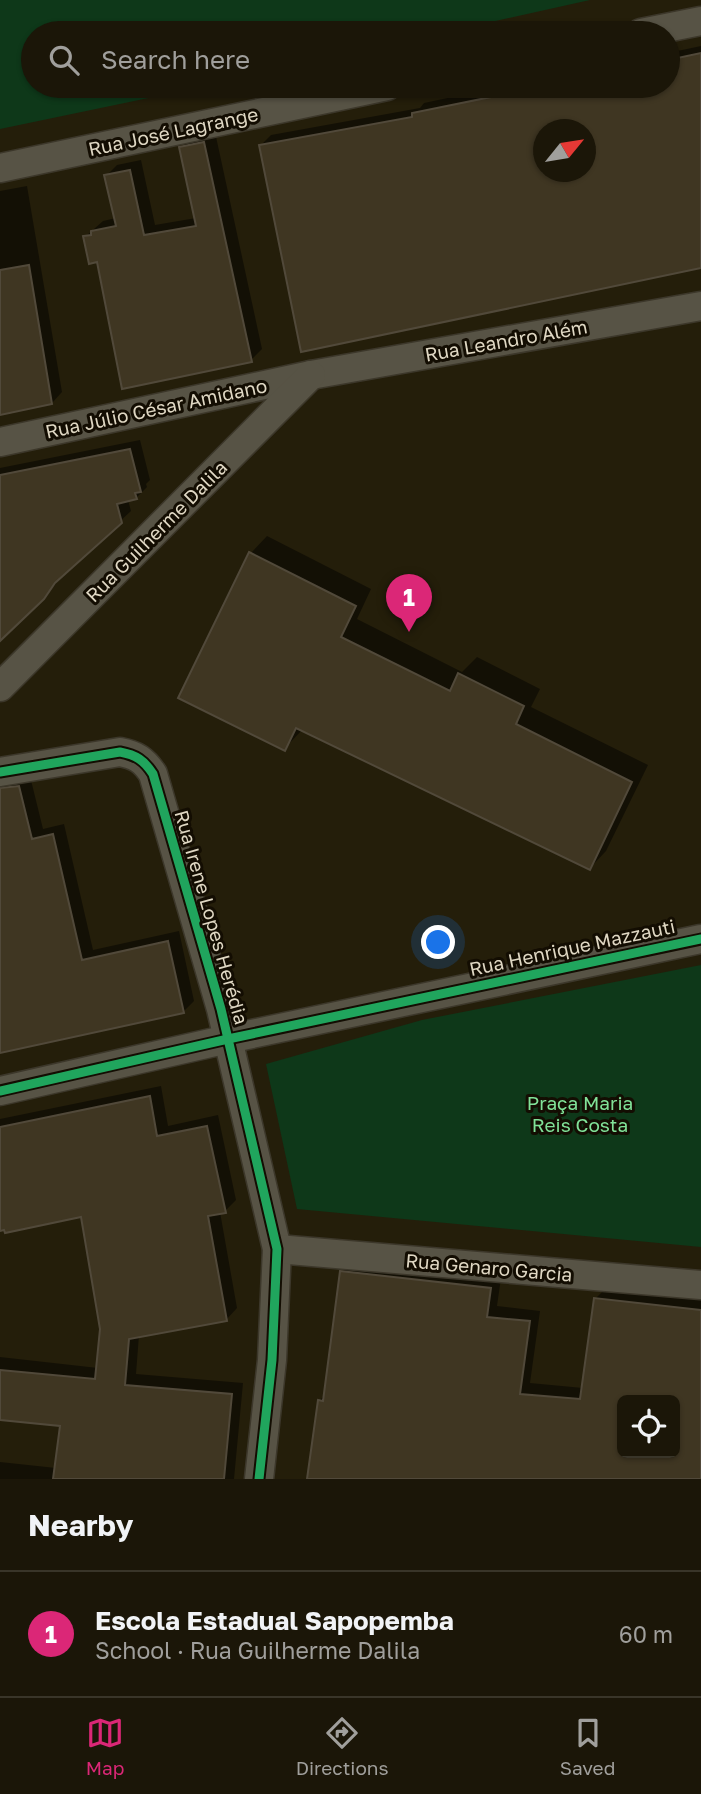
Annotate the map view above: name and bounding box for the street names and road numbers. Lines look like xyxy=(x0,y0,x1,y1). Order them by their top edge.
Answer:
street label: Rua José Lagrange xyxy=(86,102,260,160)
street label: Rua Leandro Além xyxy=(423,314,589,366)
street label: Rua Júlio César Amidano xyxy=(43,373,269,443)
street label: Rua Guilherme Dalila xyxy=(81,456,231,606)
street label: Rua Irene Lopes Herédia xyxy=(170,807,254,1027)
street label: Rua Henrique Mazzauti xyxy=(467,914,677,980)
street label: Rua Genaro Garcia xyxy=(405,1248,573,1286)

